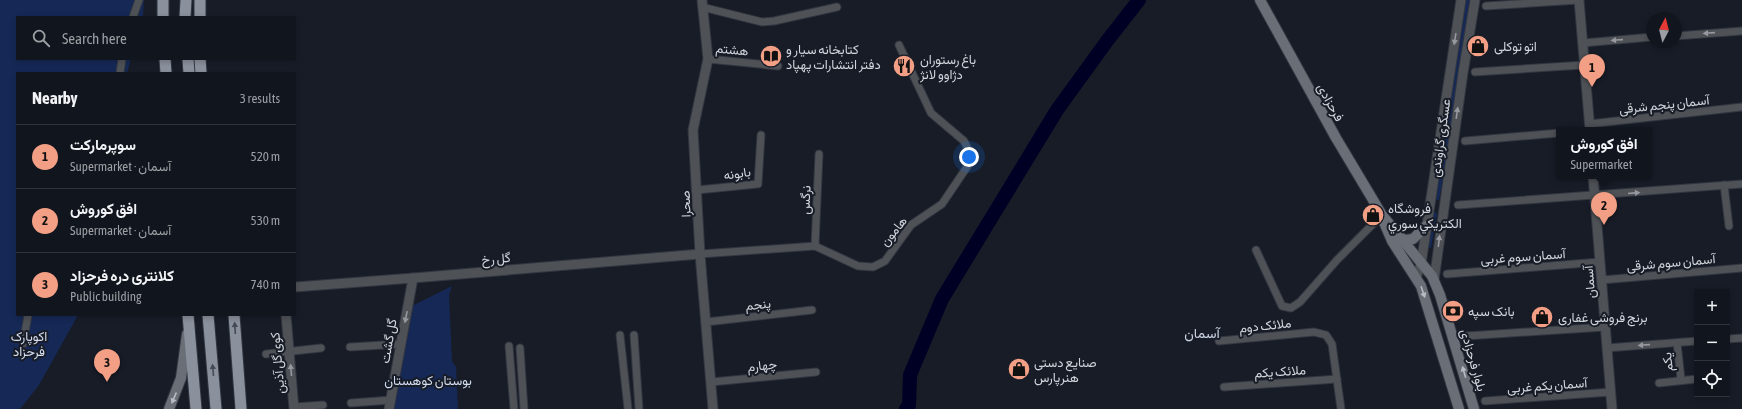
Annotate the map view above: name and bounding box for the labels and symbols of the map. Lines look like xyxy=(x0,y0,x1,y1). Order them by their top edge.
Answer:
north arrow xyxy=(1646,12,1682,48)
one-way arrow xyxy=(1703,30,1715,37)
one-way arrow xyxy=(1452,32,1458,45)
shop icon: اتو توکلی xyxy=(1465,33,1491,59)
one-way arrow xyxy=(1611,37,1623,43)
place label: اتو توکلی xyxy=(1494,39,1537,55)
street label: هشتم xyxy=(715,41,749,59)
place label: کتابخانه سیار و دفتر انتشارات پهپاد xyxy=(786,42,881,74)
library icon: کتابخانه سیار و دفتر انتشارات پهپاد xyxy=(758,43,784,69)
place label: باغ رستوران دژاوو لانژ xyxy=(919,52,976,83)
restaurant icon: باغ رستوران دژاوو لانژ xyxy=(891,53,917,79)
pin: 1 xyxy=(1579,54,1605,87)
street label: فرحزادی xyxy=(1313,81,1347,124)
street label: آسمان پنجم شرقی xyxy=(1618,92,1711,119)
street label: عسگری گراوندی xyxy=(1428,98,1454,178)
one-way arrow xyxy=(1454,107,1460,119)
your location xyxy=(959,147,979,167)
street label: بابونه xyxy=(723,164,752,184)
street label: نرگس xyxy=(797,185,815,215)
one-way arrow xyxy=(1628,189,1640,196)
street label: صحرا xyxy=(678,190,694,218)
pin: 2 xyxy=(1591,192,1617,225)
place label: فروشگاه الكتريكي سوري xyxy=(1388,201,1462,234)
shop icon: فروشگاه الكتريكي سوري xyxy=(1360,202,1386,228)
street label: هامون xyxy=(877,213,911,250)
one-way arrow xyxy=(1436,235,1442,247)
street label: آسمان سوم غربی xyxy=(1480,246,1567,268)
street label: گل رخ xyxy=(481,250,512,269)
street label: آسمان سوم شرقی xyxy=(1626,251,1717,275)
street label: آسمان xyxy=(1581,264,1599,299)
one-way arrow xyxy=(1421,287,1427,299)
street label: پنجم xyxy=(745,296,772,315)
bank icon: بانک سپه xyxy=(1440,298,1466,324)
place label: بانک سپه xyxy=(1468,304,1515,321)
shop icon: برنج فروشی غفاری xyxy=(1529,304,1555,330)
place label: برنج فروشی غفاری xyxy=(1558,310,1648,327)
one-way arrow xyxy=(402,311,408,323)
street label: ملائک دوم xyxy=(1238,315,1292,337)
street label: گل گشت xyxy=(377,317,401,365)
one-way arrow xyxy=(231,322,238,334)
district label: آسمان xyxy=(1184,325,1221,342)
street label: بلوار فرحزادی xyxy=(1457,327,1490,393)
park label: اکوپارک فرحزاد xyxy=(11,329,47,360)
street label: کوی گل آذین xyxy=(267,331,289,394)
one-way arrow xyxy=(1638,342,1650,349)
pin: 3 xyxy=(94,349,120,382)
street label: یکم xyxy=(1659,352,1677,372)
place label: صنایع دستی هنرپارس xyxy=(1034,355,1097,387)
street label: چهارم xyxy=(746,356,778,377)
shop icon: صنایع دستی هنرپارس xyxy=(1006,356,1032,382)
street label: ملائک یکم xyxy=(1254,362,1306,382)
one-way arrow xyxy=(209,364,216,376)
one-way arrow xyxy=(287,364,294,376)
one-way arrow xyxy=(1461,365,1467,377)
park label: بوستان کوهستان xyxy=(384,373,472,389)
street label: آسمان یکم غربی xyxy=(1506,375,1589,397)
one-way arrow xyxy=(171,392,177,404)

